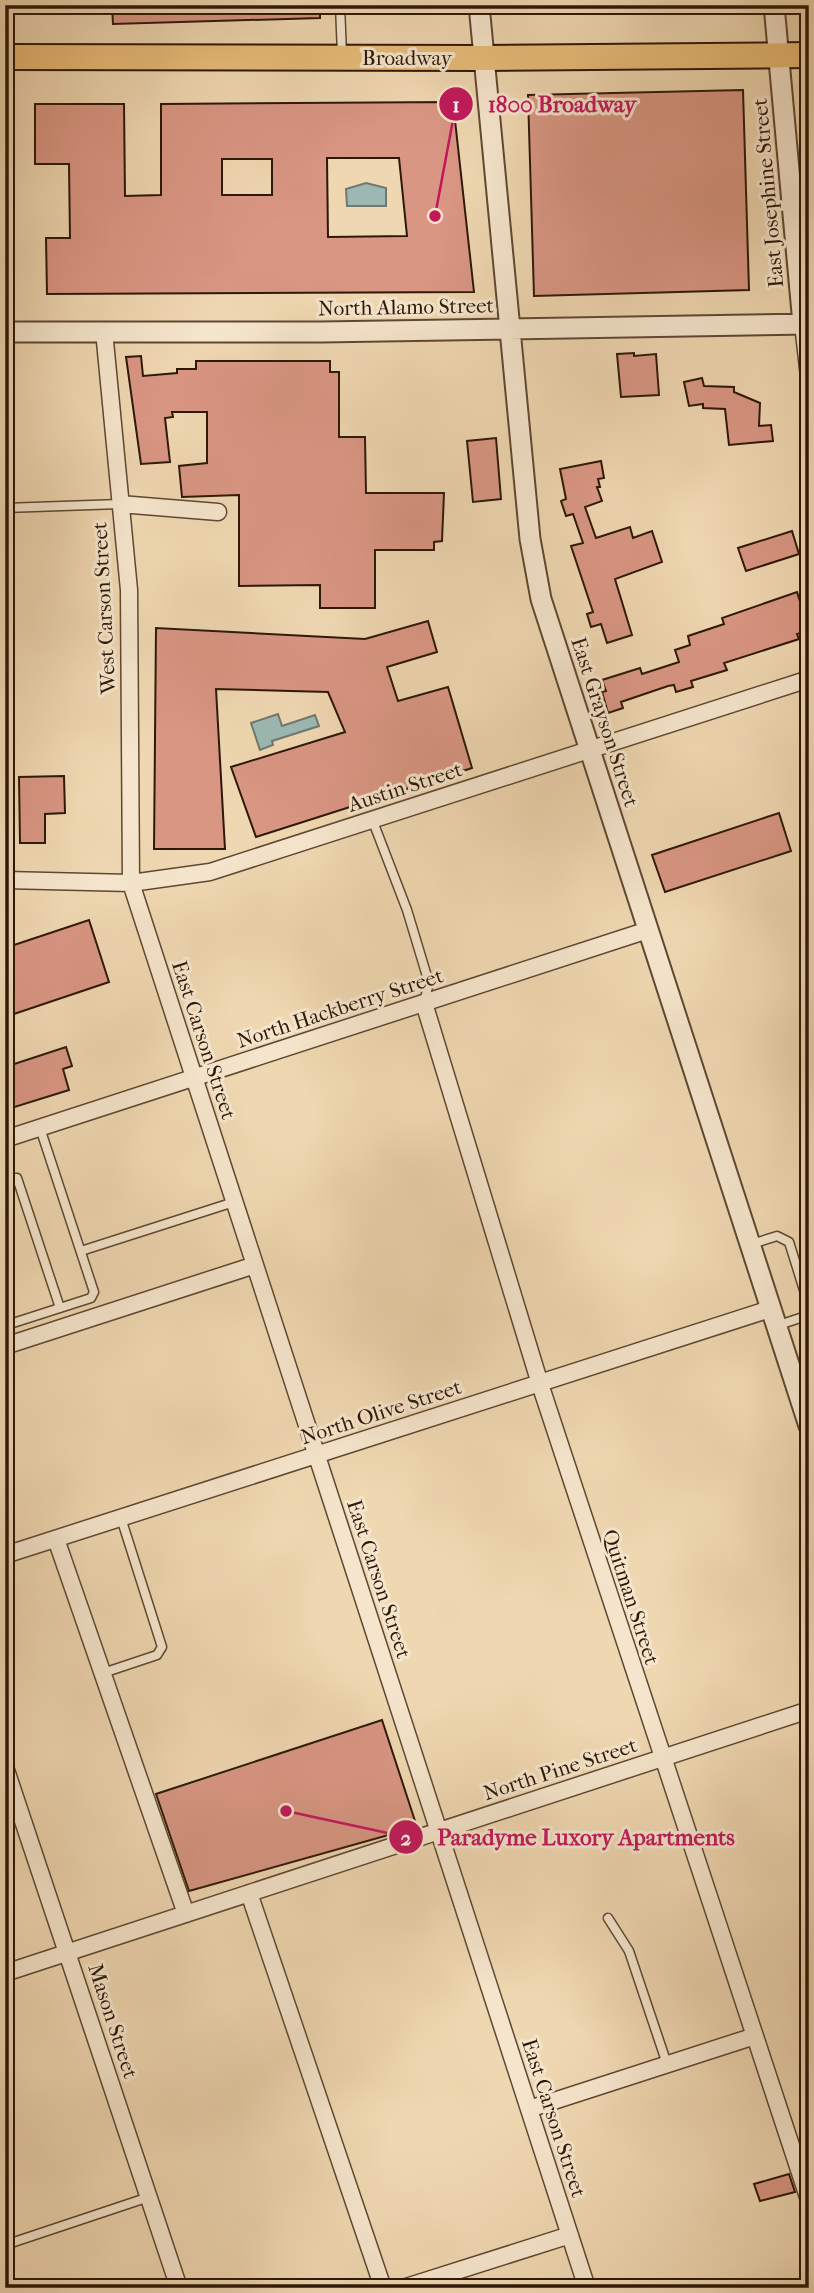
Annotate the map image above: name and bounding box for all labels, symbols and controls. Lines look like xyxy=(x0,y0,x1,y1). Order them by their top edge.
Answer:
street label: Broadway xyxy=(362,46,453,70)
callout: 1800 Broadway xyxy=(438,82,650,126)
text: 1800 Broadway xyxy=(488,91,638,118)
text: 1 xyxy=(452,93,460,117)
street label: East Josephine Street xyxy=(748,97,788,289)
street label: North Alamo Street xyxy=(318,293,495,321)
street label: West Carson Street xyxy=(87,521,121,696)
street label: East Grayson Street xyxy=(566,634,644,810)
street label: Austin Street xyxy=(344,757,466,817)
street label: East Carson Street xyxy=(167,958,241,1123)
street label: North Hackberry Street xyxy=(234,963,447,1053)
street label: North Olive Street xyxy=(298,1375,465,1449)
street label: East Carson Street xyxy=(342,1497,416,1662)
street label: Quitman Street xyxy=(598,1526,664,1668)
street label: North Pine Street xyxy=(480,1733,640,1805)
callout: Paradyme Luxory Apartments xyxy=(388,1815,749,1859)
text: Paradyme Luxory Apartments xyxy=(437,1824,735,1851)
text: 2 xyxy=(401,1826,412,1850)
street label: Mason Street xyxy=(83,1961,143,2082)
street label: East Carson Street xyxy=(517,2036,591,2201)

